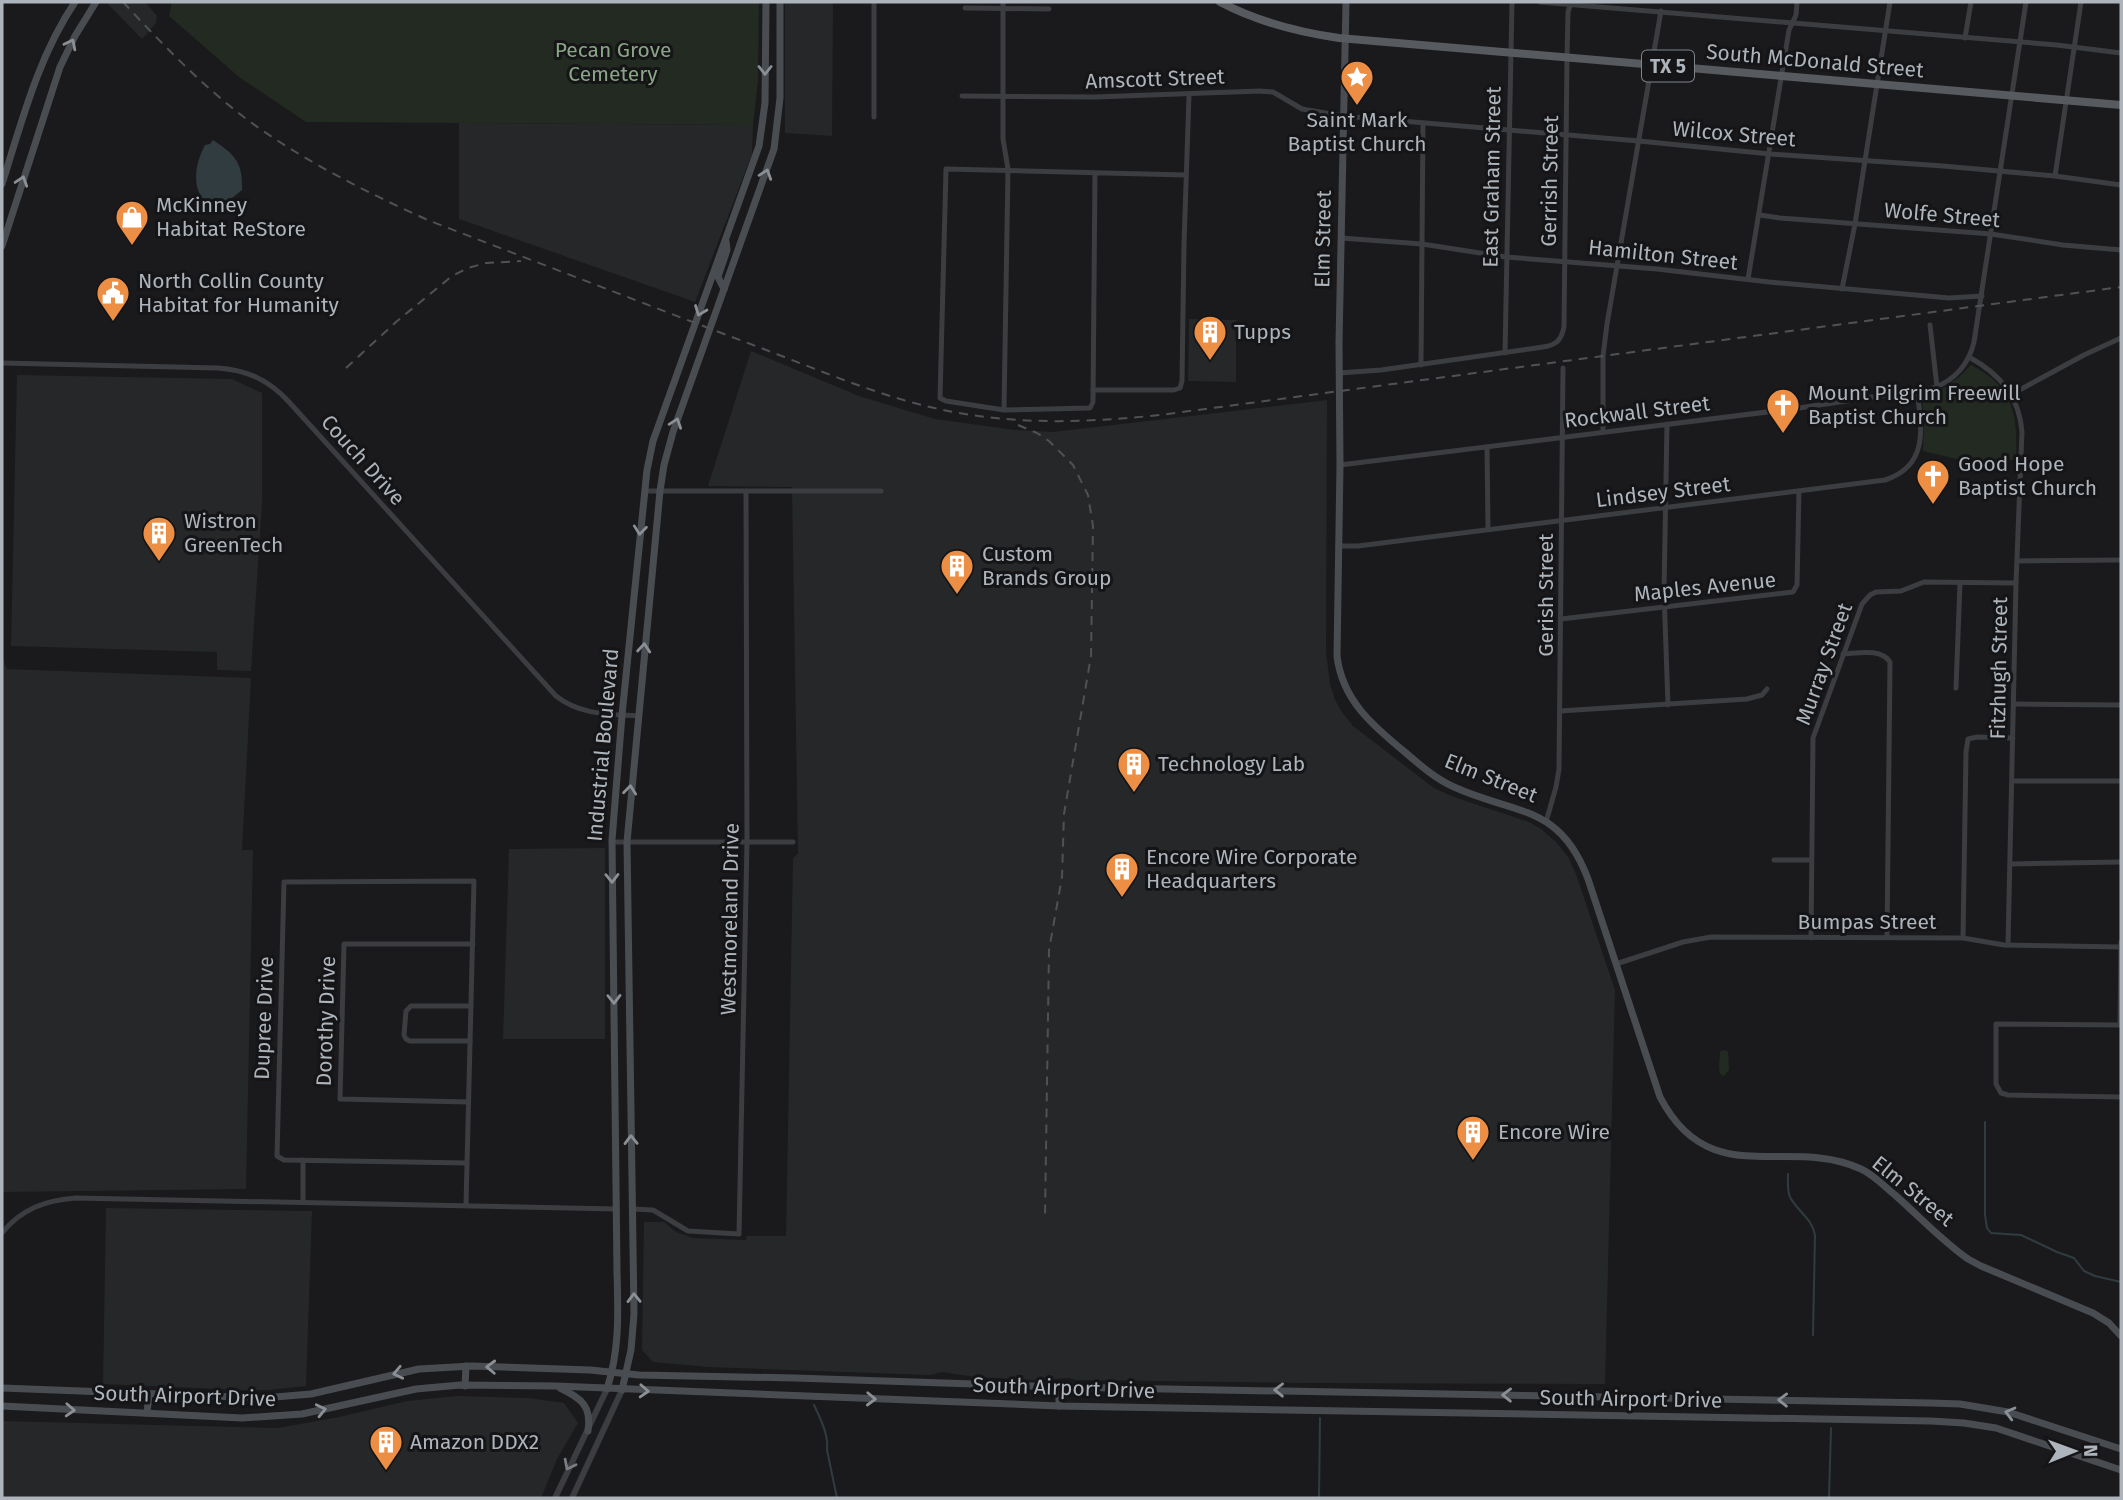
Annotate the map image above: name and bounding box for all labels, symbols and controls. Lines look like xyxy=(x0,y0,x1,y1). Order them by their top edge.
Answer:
park label: Pecan Grove Cemetery xyxy=(555,37,671,87)
one-way arrow xyxy=(62,39,76,51)
street label: South McDonald Street xyxy=(1705,39,1925,83)
road number: TX 5 xyxy=(1642,50,1694,82)
place icon: Saint Mark Baptist Church xyxy=(1338,58,1376,107)
street label: Amscott Street xyxy=(1085,64,1226,94)
one-way arrow xyxy=(758,65,773,76)
street label: East Graham Street xyxy=(1477,86,1507,268)
place label: Saint Mark Baptist Church xyxy=(1287,107,1427,157)
street label: Gerrish Street xyxy=(1536,115,1564,247)
street label: Wilcox Street xyxy=(1671,116,1797,152)
one-way arrow xyxy=(758,168,772,180)
one-way arrow xyxy=(14,176,29,188)
street label: Elm Street xyxy=(1309,189,1337,288)
place label: McKinney Habitat ReStore xyxy=(156,192,306,242)
street label: Wolfe Street xyxy=(1883,197,2002,233)
shop icon: McKinney Habitat ReStore xyxy=(113,198,151,247)
street label: Hamilton Street xyxy=(1587,234,1739,276)
place label: North Collin County Habitat for Humanity xyxy=(138,268,339,318)
public building icon: North Collin County Habitat for Humanity xyxy=(94,274,132,323)
one-way arrow xyxy=(694,305,708,317)
building icon: Tupps xyxy=(1191,313,1229,362)
place label: Tupps xyxy=(1234,319,1291,345)
place label: Mount Pilgrim Freewill Baptist Church xyxy=(1808,380,2020,430)
church icon: Mount Pilgrim Freewill Baptist Church xyxy=(1764,386,1802,435)
street label: Rockwall Street xyxy=(1563,390,1712,434)
street label: Couch Drive xyxy=(316,409,410,511)
one-way arrow xyxy=(668,418,682,430)
place label: Good Hope Baptist Church xyxy=(1958,451,2097,501)
church icon: Good Hope Baptist Church xyxy=(1914,457,1952,506)
street label: Lindsey Street xyxy=(1594,471,1732,513)
place label: Wistron GreenTech xyxy=(184,508,283,558)
building icon: Wistron GreenTech xyxy=(140,514,178,563)
one-way arrow xyxy=(633,524,648,535)
street label: Gerish Street xyxy=(1533,533,1559,657)
place label: Custom Brands Group xyxy=(982,541,1112,591)
building icon: Custom Brands Group xyxy=(938,547,976,596)
street label: Maples Avenue xyxy=(1633,567,1777,607)
street label: Fitzhugh Street xyxy=(1985,596,2013,739)
street label: Murray Street xyxy=(1790,599,1858,729)
one-way arrow xyxy=(636,642,651,653)
street label: Industrial Boulevard xyxy=(582,647,624,843)
building icon: Technology Lab xyxy=(1115,745,1153,794)
street label: Elm Street xyxy=(1441,748,1542,809)
place label: Technology Lab xyxy=(1158,751,1305,777)
one-way arrow xyxy=(623,785,638,796)
street label: Westmoreland Drive xyxy=(715,823,745,1015)
place label: Encore Wire Corporate Headquarters xyxy=(1146,844,1357,894)
building icon: Encore Wire Corporate Headquarters xyxy=(1103,850,1141,899)
one-way arrow xyxy=(604,873,620,884)
street label: Bumpas Street xyxy=(1798,909,1937,935)
street label: Dorothy Drive xyxy=(311,955,341,1087)
street label: Dupree Drive xyxy=(249,956,279,1080)
one-way arrow xyxy=(606,994,622,1004)
building icon: Encore Wire xyxy=(1454,1113,1492,1162)
place label: Encore Wire xyxy=(1498,1119,1610,1145)
one-way arrow xyxy=(623,1135,639,1145)
street label: Elm Street xyxy=(1867,1150,1959,1232)
one-way arrow xyxy=(626,1293,642,1303)
one-way arrow xyxy=(485,1359,496,1375)
one-way arrow xyxy=(392,1365,404,1379)
street label: South Airport Drive xyxy=(972,1372,1156,1404)
street label: South Airport Drive xyxy=(93,1380,277,1412)
one-way arrow xyxy=(639,1383,650,1398)
one-way arrow xyxy=(1274,1383,1285,1398)
street label: South Airport Drive xyxy=(1539,1384,1723,1414)
one-way arrow xyxy=(1501,1387,1512,1403)
one-way arrow xyxy=(867,1391,877,1407)
one-way arrow xyxy=(1778,1393,1789,1408)
one-way arrow xyxy=(65,1402,76,1417)
one-way arrow xyxy=(315,1404,327,1419)
one-way arrow xyxy=(2004,1407,2016,1421)
north arrow xyxy=(2039,1416,2109,1486)
building icon: Amazon DDX2 xyxy=(367,1423,405,1472)
place label: Amazon DDX2 xyxy=(410,1429,539,1455)
text: N xyxy=(2079,1444,2102,1457)
one-way arrow xyxy=(564,1458,578,1470)

